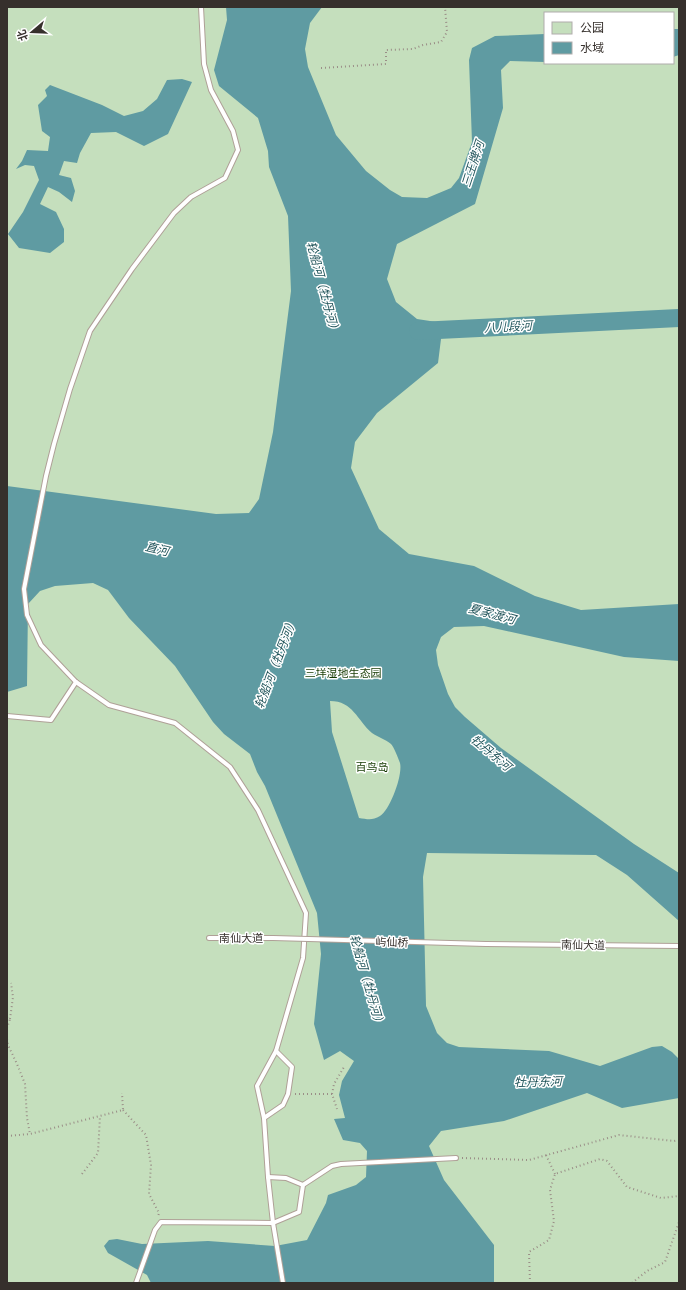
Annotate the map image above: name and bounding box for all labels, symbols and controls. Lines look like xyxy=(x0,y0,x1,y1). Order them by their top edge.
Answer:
north arrow xyxy=(12,12,52,52)
legend xyxy=(544,12,674,64)
text: 公园 xyxy=(580,20,604,37)
text: 北 xyxy=(14,27,32,43)
text: 水域 xyxy=(580,40,604,57)
water label: 三王牌河 xyxy=(458,137,490,190)
water label: 轮船河（牡丹河） xyxy=(302,240,343,337)
water label: 八儿段河 xyxy=(484,318,534,337)
water label: 直河 xyxy=(143,539,172,561)
water label: 夏家渡河 xyxy=(466,600,519,629)
water label: 轮船河（牡丹河） xyxy=(251,615,302,711)
park label: 三垟湿地生态园 xyxy=(305,666,382,681)
water label: 牡丹东河 xyxy=(467,731,516,777)
park label: 百鸟岛 xyxy=(356,760,389,775)
street label: 南仙大道 xyxy=(219,931,263,946)
water label: 轮船河（牡丹河） xyxy=(345,933,388,1030)
street label: 屿仙桥 xyxy=(375,934,409,951)
street label: 南仙大道 xyxy=(561,938,605,953)
water label: 牡丹东河 xyxy=(514,1074,564,1091)

